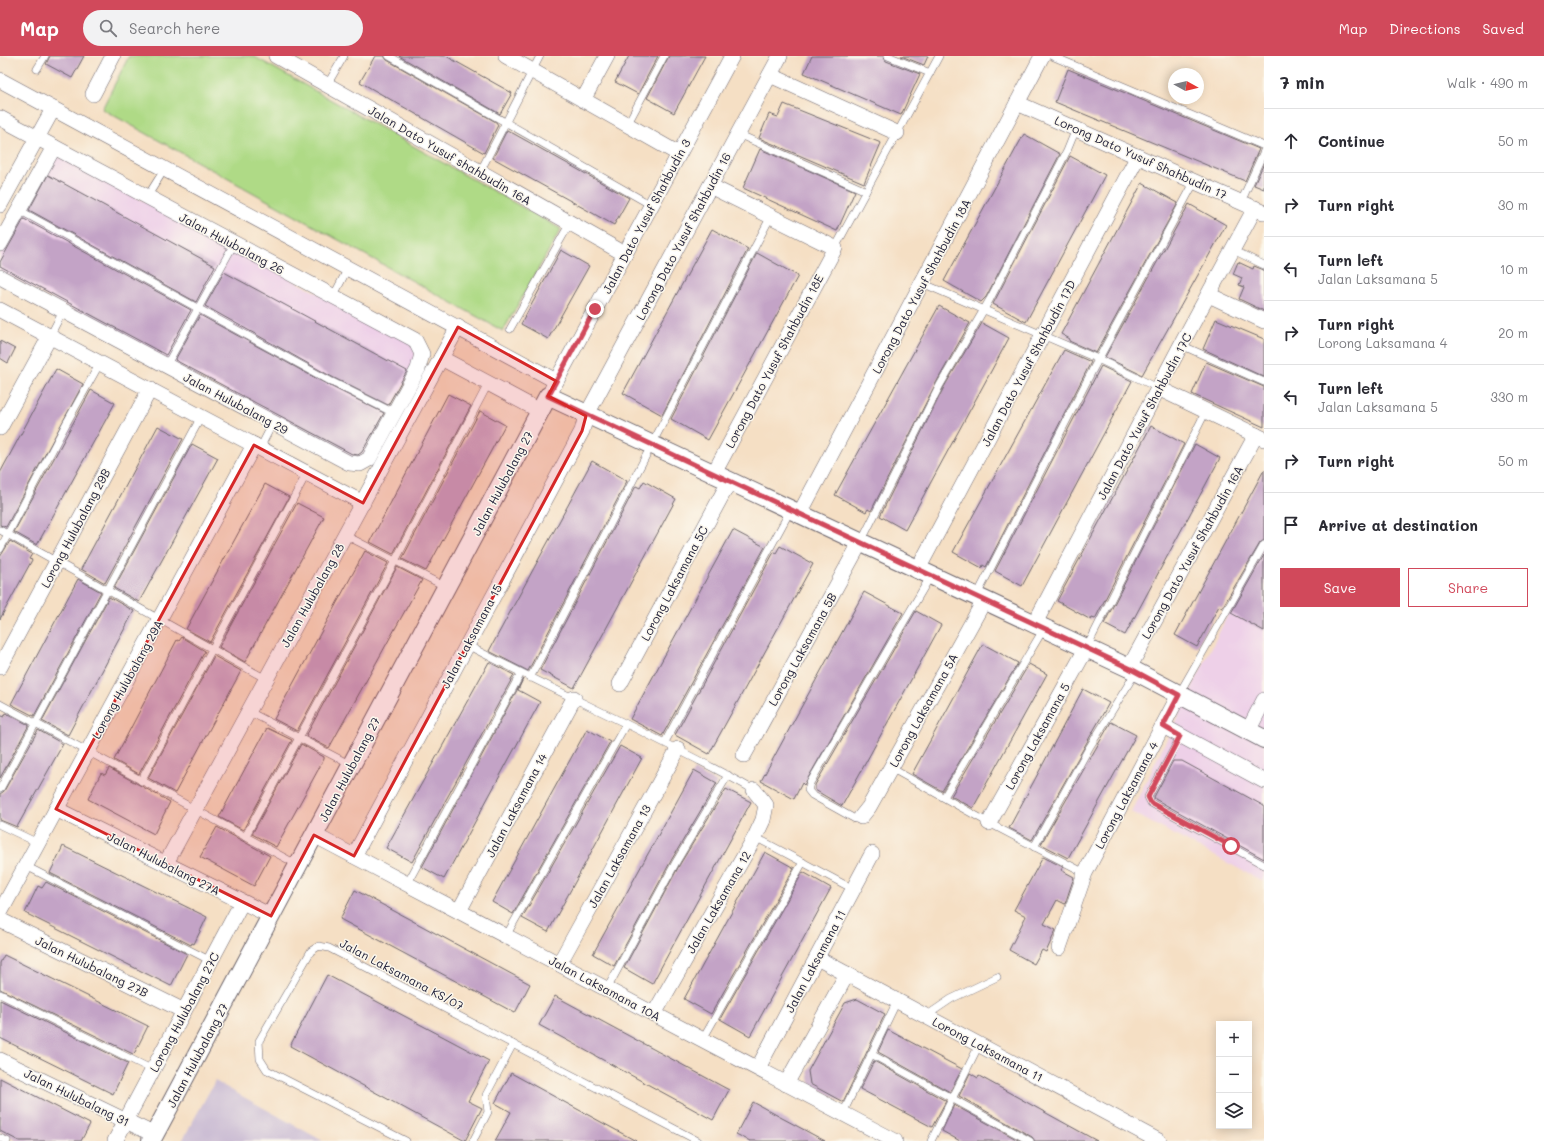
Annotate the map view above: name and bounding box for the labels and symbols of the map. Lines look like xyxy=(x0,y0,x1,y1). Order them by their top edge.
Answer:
north arrow xyxy=(1168,68,1204,104)
street label: Jalan Dato Yusuf shahbudin 16A xyxy=(365,102,535,208)
street label: Lorong Dato Yusuf Shahbudin 17 xyxy=(1052,112,1230,202)
street label: Jalan Dato Yusuf Shahbudin 3 xyxy=(598,136,694,296)
street label: Lorong Dato Yusuf Shahbudin 16 xyxy=(632,149,734,323)
street label: Lorong Dato Yusuf Shahbudin 18A xyxy=(868,196,974,376)
street label: Jalan Hulubalang 26 xyxy=(177,209,287,277)
street label: Lorong Dato Yusuf Shahbudin 18E xyxy=(721,271,827,451)
street label: Jalan Dato Yusuf Shahbudin 17D xyxy=(977,277,1079,449)
route end xyxy=(586,300,604,318)
street label: Jalan Dato Yusuf Shahbudin 17C xyxy=(1093,329,1195,502)
street label: Jalan Hulubalang 29 xyxy=(181,369,291,437)
street label: Jalan Hulubalang 27 xyxy=(468,428,536,538)
street label: Lorong Dato Yusuf Shahbudin 16A xyxy=(1137,462,1247,642)
street label: Lorong Hulubalang 29B xyxy=(37,466,113,590)
street label: Lorong Laksamana 5C xyxy=(637,522,711,643)
street label: Jalan Hulubalang 28 xyxy=(277,540,347,650)
street label: Jalan Laksamana 15 xyxy=(437,581,505,691)
street label: Lorong Laksamana 5B xyxy=(764,590,840,708)
street label: Lorong Hulubalang 29A xyxy=(88,617,166,741)
street label: Lorong Laksamana 5A xyxy=(885,650,961,770)
street label: Lorong Laksamana 5 xyxy=(1001,680,1073,792)
street label: Jalan Hulubalang 27 xyxy=(315,714,383,824)
street label: Lorong Laksamana 4 xyxy=(1091,738,1161,852)
street label: Jalan Laksamana 14 xyxy=(482,750,550,860)
street label: Jalan Laksamana 13 xyxy=(584,801,654,911)
street label: Jalan Hulubalang 27A xyxy=(105,828,223,898)
route start xyxy=(1222,837,1240,855)
street label: Jalan Laksamana 12 xyxy=(682,848,754,956)
street label: Jalan Laksamana 11 xyxy=(781,907,849,1015)
street label: Jalan Hulubalang 27B xyxy=(33,932,151,1000)
street label: Jalan Laksamana KS/07 xyxy=(337,935,467,1014)
street label: Lorong Hulubalang 27C xyxy=(146,949,223,1075)
street label: Jalan Laksamana 10A xyxy=(546,952,664,1024)
street label: Jalan Hulubalang 27 xyxy=(163,1000,231,1110)
street label: Lorong Laksamana 11 xyxy=(930,1013,1046,1085)
street label: Jalan Hulubalang 31 xyxy=(22,1065,132,1129)

